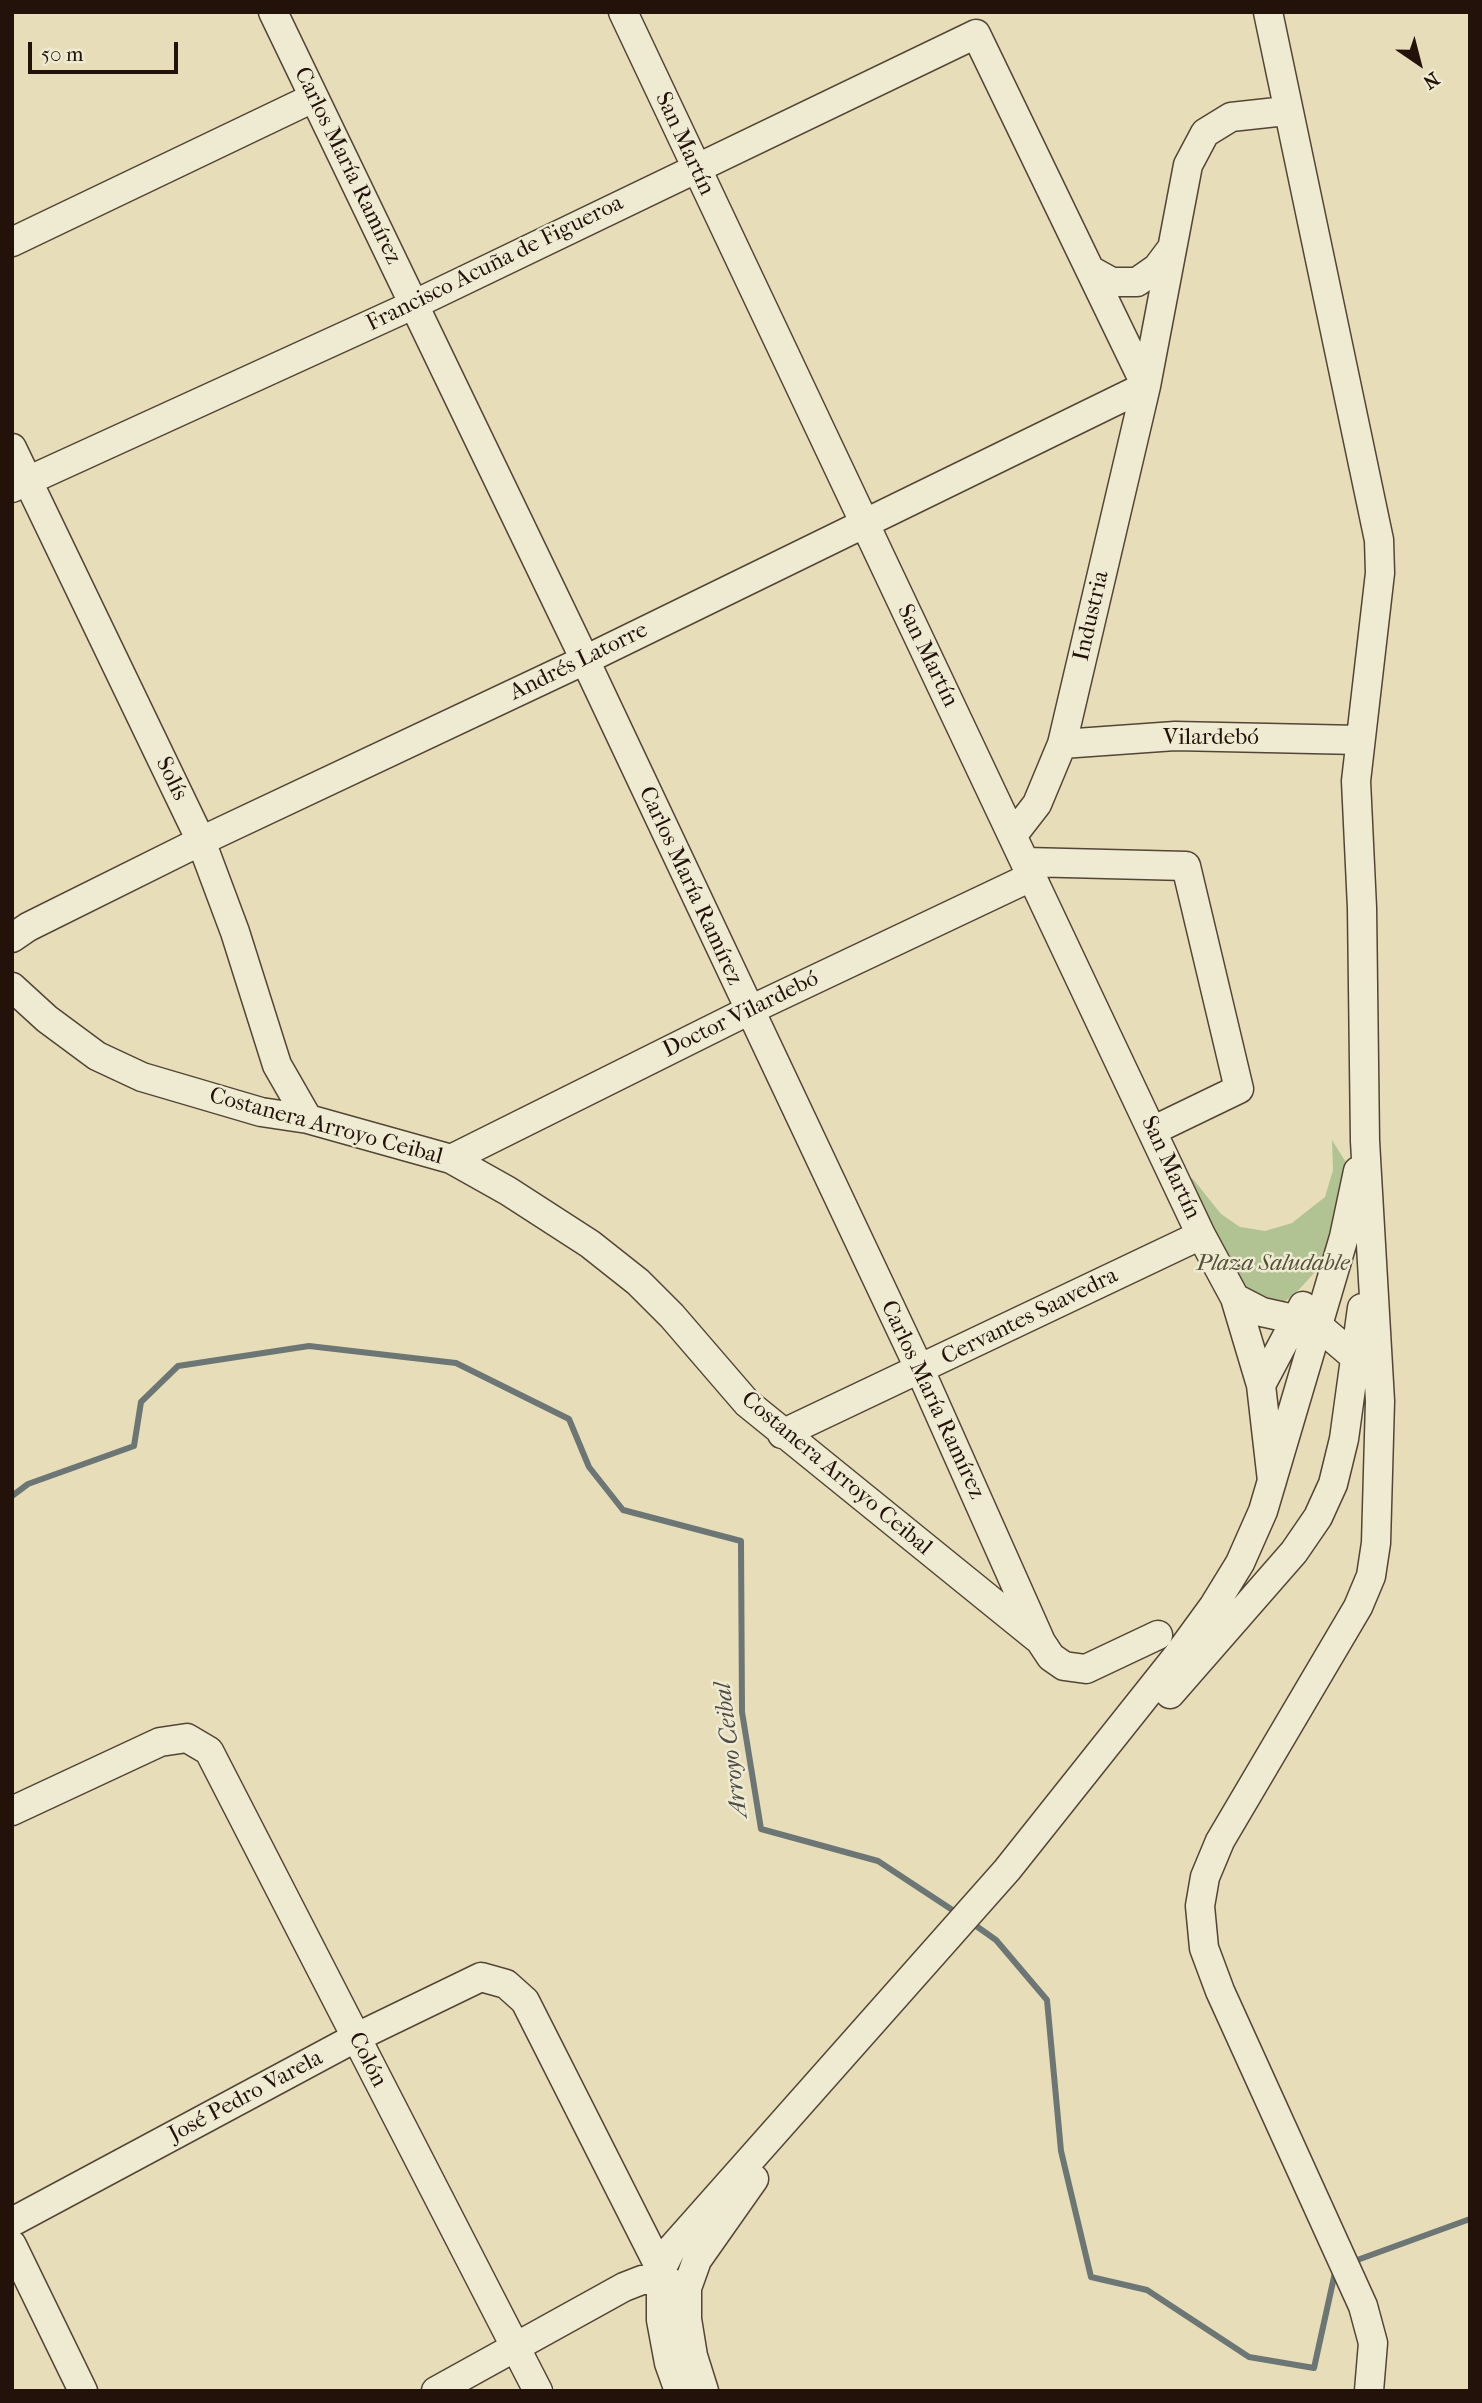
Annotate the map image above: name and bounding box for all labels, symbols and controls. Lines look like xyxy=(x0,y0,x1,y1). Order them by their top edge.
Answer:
scale bar xyxy=(32,28,182,72)
north arrow xyxy=(1384,28,1454,98)
text: 50 m xyxy=(41,42,84,66)
street label: Carlos María Ramírez xyxy=(287,63,407,269)
text: N xyxy=(1419,67,1443,93)
street label: San Martín xyxy=(648,88,720,200)
street label: Francisco Acuña de Figueroa xyxy=(362,190,628,338)
street label: Industria xyxy=(1068,568,1116,664)
street label: San Martín xyxy=(890,600,964,712)
street label: Andrés Latorre xyxy=(505,617,653,707)
street label: Vilardebó xyxy=(1163,724,1259,752)
street label: Solís xyxy=(149,753,193,805)
street label: Carlos María Ramírez xyxy=(632,782,748,990)
street label: Doctor Vilardebó xyxy=(659,965,823,1065)
street label: Costanera Arroyo Ceibal xyxy=(206,1083,446,1171)
street label: San Martín xyxy=(1134,1112,1206,1224)
park label: Plaza Saludable xyxy=(1197,1250,1349,1278)
street label: Cervantes Saavedra xyxy=(937,1262,1123,1372)
street label: Carlos María Ramírez xyxy=(874,1296,990,1504)
street label: Costanera Arroyo Ceibal xyxy=(735,1386,937,1562)
water label: Arroyo Ceibal xyxy=(709,1681,755,1819)
street label: Colón xyxy=(342,2028,392,2092)
street label: José Pedro Varela xyxy=(164,2045,328,2149)

